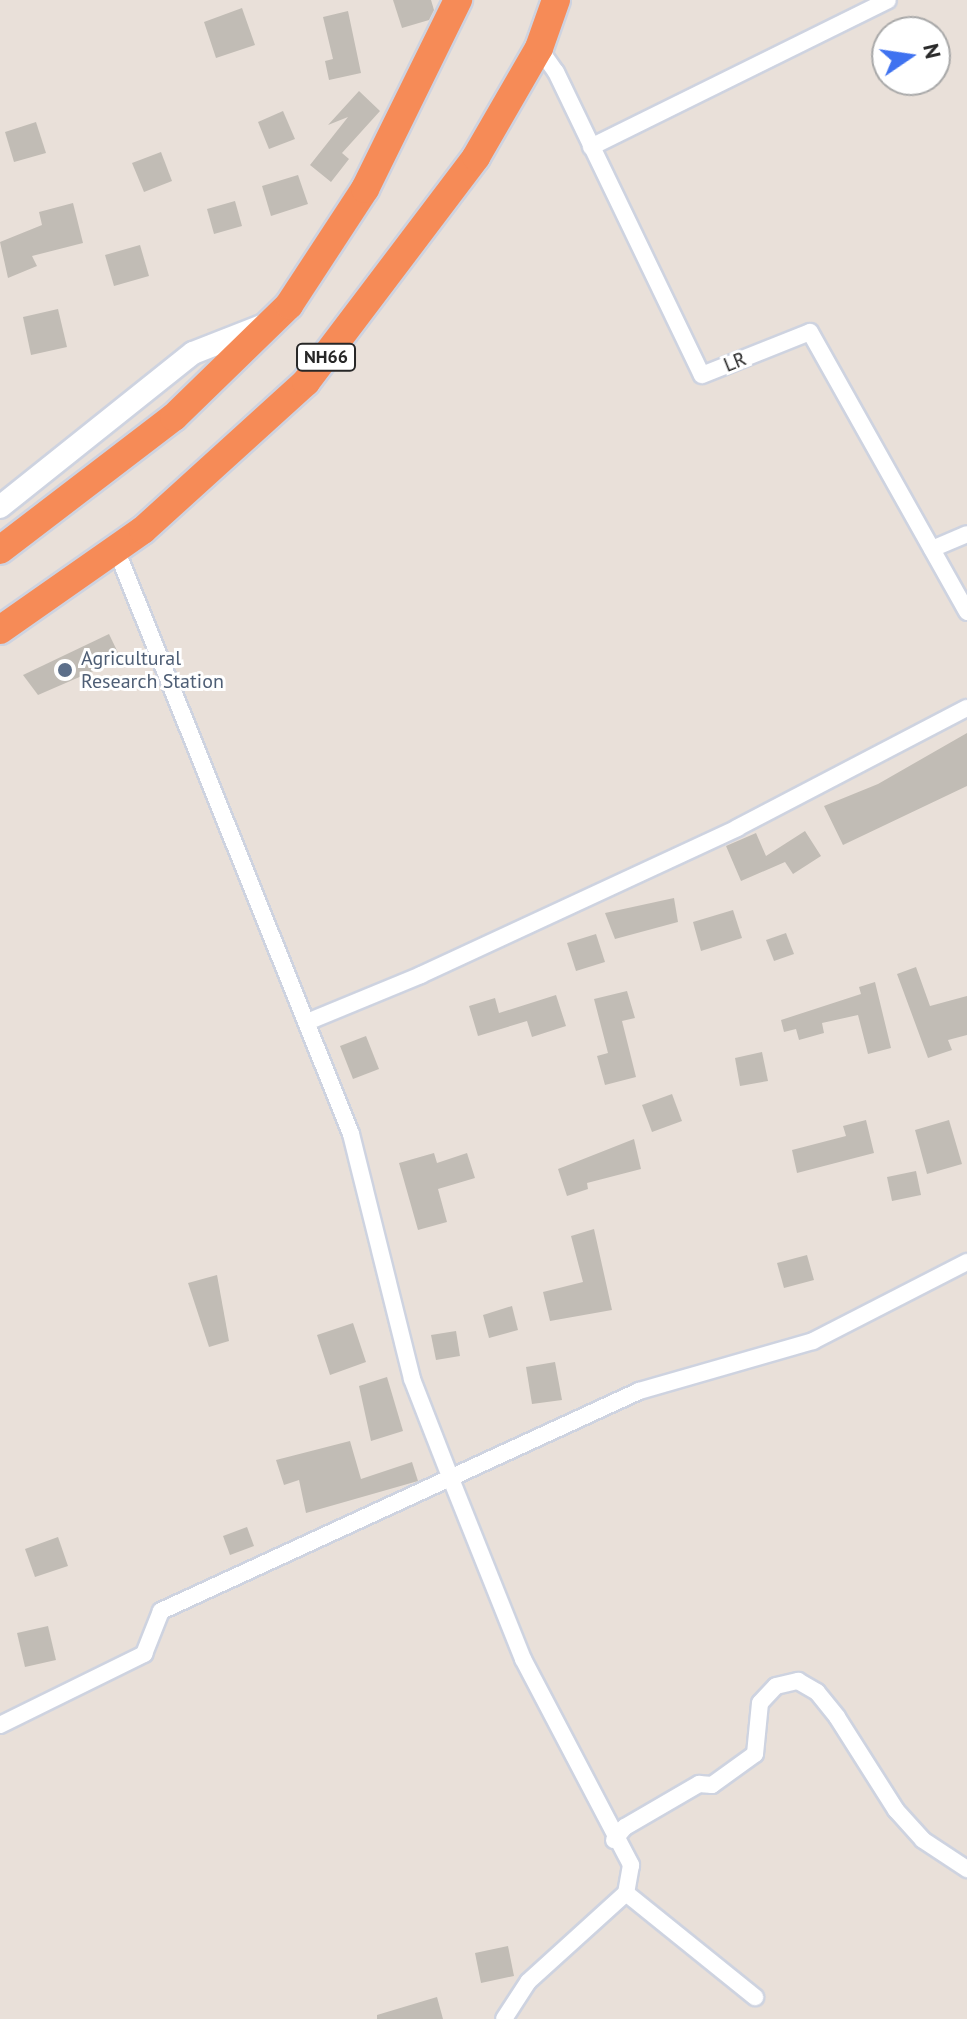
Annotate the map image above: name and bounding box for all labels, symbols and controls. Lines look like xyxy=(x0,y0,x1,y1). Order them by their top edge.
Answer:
north arrow xyxy=(871,16,951,96)
text: N xyxy=(917,41,948,61)
road number: NH66 xyxy=(296,343,356,371)
street label: LR xyxy=(720,347,750,377)
place label: Agricultural Research Station xyxy=(81,646,224,693)
marker: Agricultural Research Station xyxy=(56,661,74,679)

